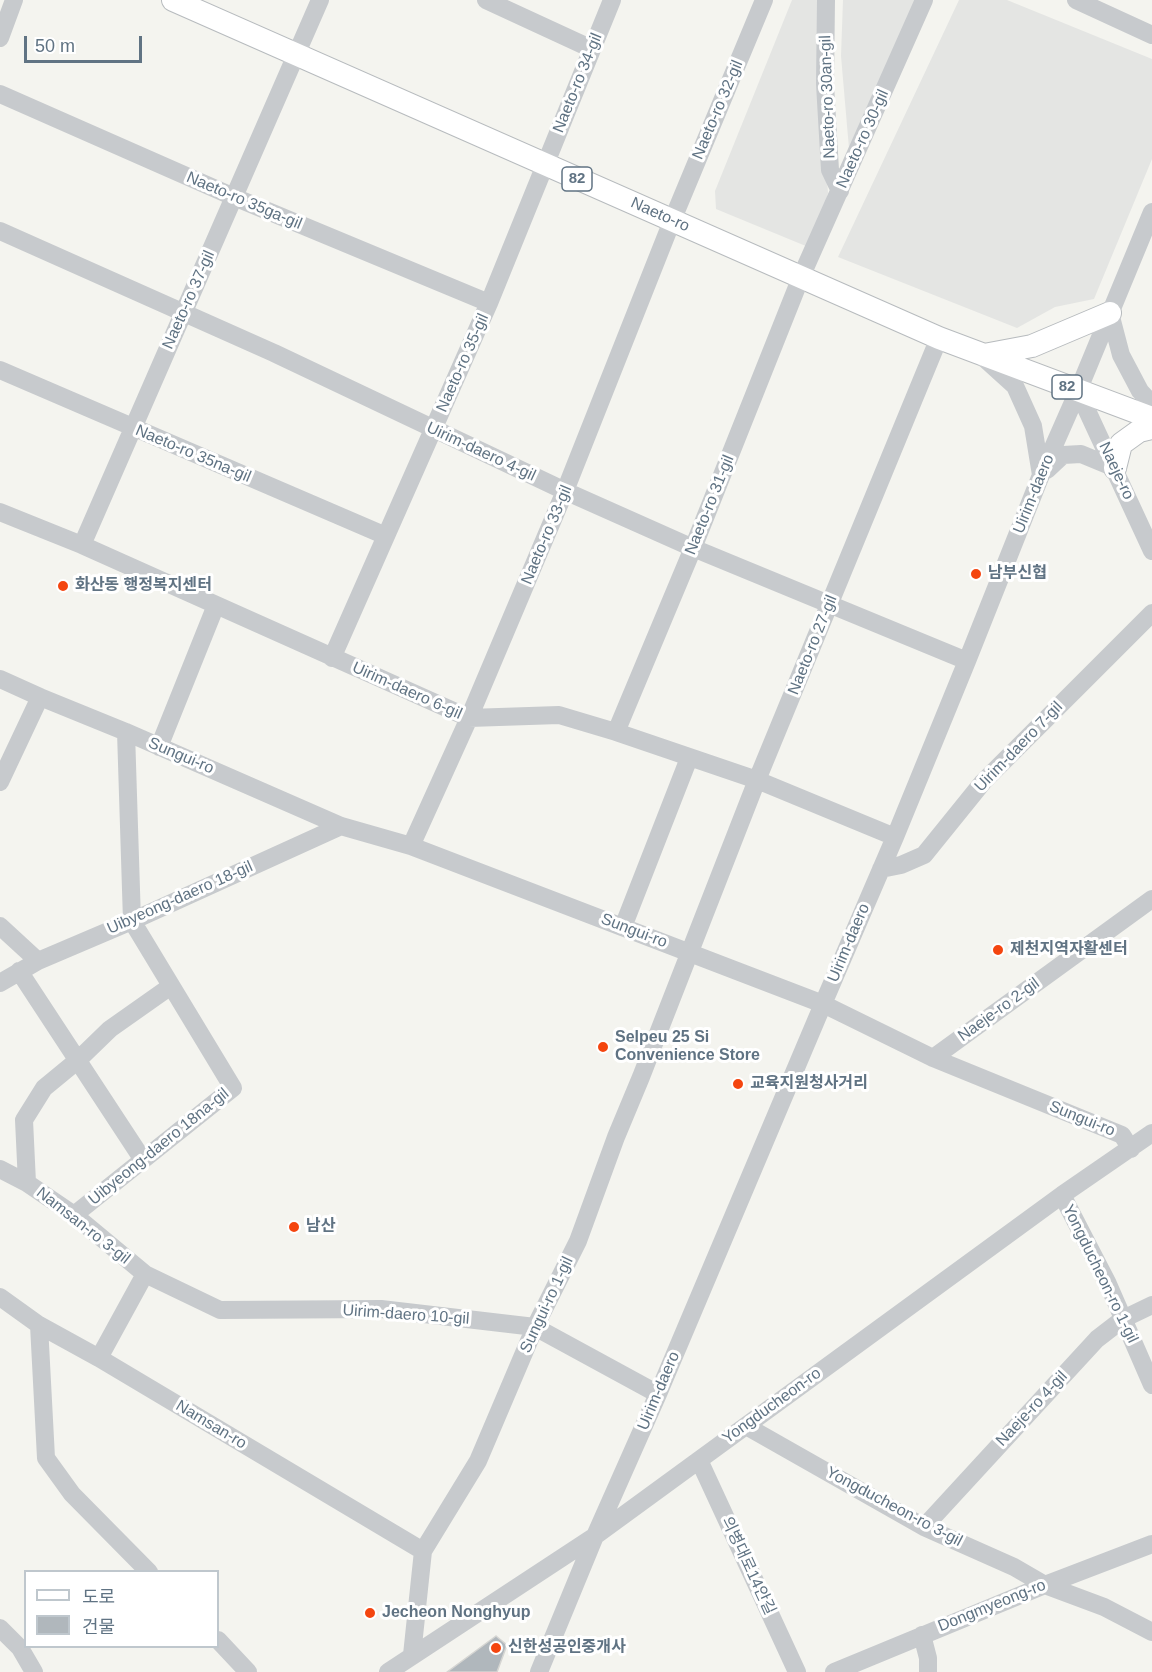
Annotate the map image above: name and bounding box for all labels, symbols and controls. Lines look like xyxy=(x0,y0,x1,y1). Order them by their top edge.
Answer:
scale bar xyxy=(27,24,146,62)
street label: Naeto-ro 34-gil xyxy=(549,30,607,136)
street label: Naeto-ro 30an-gil xyxy=(816,35,840,159)
text: 50 m xyxy=(35,36,75,56)
street label: Naeto-ro 32-gil xyxy=(688,58,748,162)
street label: Naeto-ro 30-gil xyxy=(833,87,893,191)
road number: 82 xyxy=(562,167,592,191)
street label: Naeto-ro 35ga-gil xyxy=(183,168,305,234)
street label: Naeto-ro xyxy=(628,194,692,236)
street label: Naeto-ro 37-gil xyxy=(159,248,219,352)
street label: Naeto-ro 35-gil xyxy=(433,311,493,415)
road number: 82 xyxy=(1052,375,1082,399)
street label: Uirim-daero 4-gil xyxy=(423,418,539,486)
street label: Naeto-ro 35na-gil xyxy=(132,421,254,487)
street label: Naeje-ro xyxy=(1094,439,1138,503)
street label: Naeto-ro 31-gil xyxy=(681,452,739,558)
street label: Uirim-daero xyxy=(1009,452,1059,536)
street label: Naeto-ro 33-gil xyxy=(517,483,577,587)
place label: 남부신협 xyxy=(988,564,1047,584)
marker: 남부신협 xyxy=(969,567,983,581)
place label: 화산동 행정복지센터 xyxy=(75,576,212,596)
marker: 화산동 행정복지센터 xyxy=(56,579,70,593)
street label: Naeto-ro 27-gil xyxy=(784,592,842,698)
street label: Uirim-daero 6-gil xyxy=(349,658,465,724)
street label: Uirim-daero 7-gil xyxy=(971,698,1067,796)
street label: Sungui-ro xyxy=(145,734,217,778)
street label: Uibyeong-daero 18-gil xyxy=(104,857,256,939)
street label: Uirim-daero xyxy=(824,901,874,985)
street label: Sungui-ro xyxy=(598,910,670,952)
place label: 제천지역자활센터 xyxy=(1010,940,1128,960)
marker: 제천지역자활센터 xyxy=(991,943,1005,957)
street label: Naeje-ro 2-gil xyxy=(955,974,1043,1046)
place label: Selpeu 25 Si Convenience Store xyxy=(615,1028,760,1066)
marker: Selpeu 25 Si Convenience Store xyxy=(596,1040,610,1054)
place label: 교육지원청사거리 xyxy=(750,1074,868,1094)
marker: 교육지원청사거리 xyxy=(731,1077,745,1091)
street label: Uibyeong-daero 18na-gil xyxy=(85,1084,233,1210)
street label: Sungui-ro xyxy=(1046,1097,1118,1141)
street label: Namsan-ro 3-gil xyxy=(32,1183,134,1269)
street label: Yongducheon-ro 1-gil xyxy=(1058,1202,1142,1346)
place label: 남산 xyxy=(306,1217,335,1237)
marker: 남산 xyxy=(287,1220,301,1234)
street label: Sungui-ro 1-gil xyxy=(516,1254,578,1356)
street label: Uirim-daero 10-gil xyxy=(342,1301,470,1329)
street label: Uirim-daero xyxy=(634,1349,684,1433)
street label: Yongducheon-ro xyxy=(719,1364,825,1448)
street label: Naeje-ro 4-gil xyxy=(992,1367,1072,1451)
street label: Namsan-ro xyxy=(172,1396,250,1454)
street label: Yongducheon-ro 3-gil xyxy=(823,1463,965,1551)
street label: 의병대로14안길 xyxy=(717,1514,779,1618)
legend xyxy=(24,1570,219,1648)
street label: Dongmyeong-ro xyxy=(935,1576,1049,1636)
text: 도로 xyxy=(82,1587,115,1607)
place label: Jecheon Nonghyup xyxy=(382,1603,530,1623)
marker: Jecheon Nonghyup xyxy=(363,1606,377,1620)
text: 건물 xyxy=(82,1617,115,1637)
place label: 신한성공인중개사 xyxy=(508,1638,626,1658)
marker: 신한성공인중개사 xyxy=(489,1641,503,1655)

